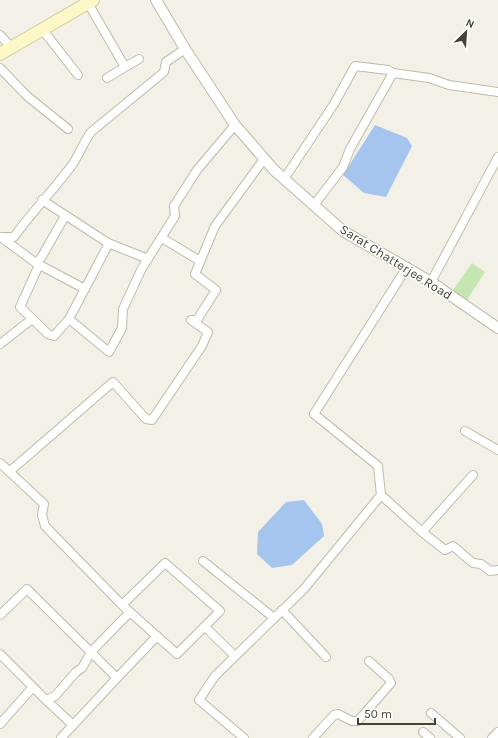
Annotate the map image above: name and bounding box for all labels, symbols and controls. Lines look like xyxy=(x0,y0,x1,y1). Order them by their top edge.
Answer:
north arrow xyxy=(446,12,486,52)
text: N xyxy=(464,16,476,31)
street label: Sarat Chatterjee Road xyxy=(337,221,455,303)
scale bar xyxy=(358,700,435,726)
text: 50 m xyxy=(364,707,392,721)

